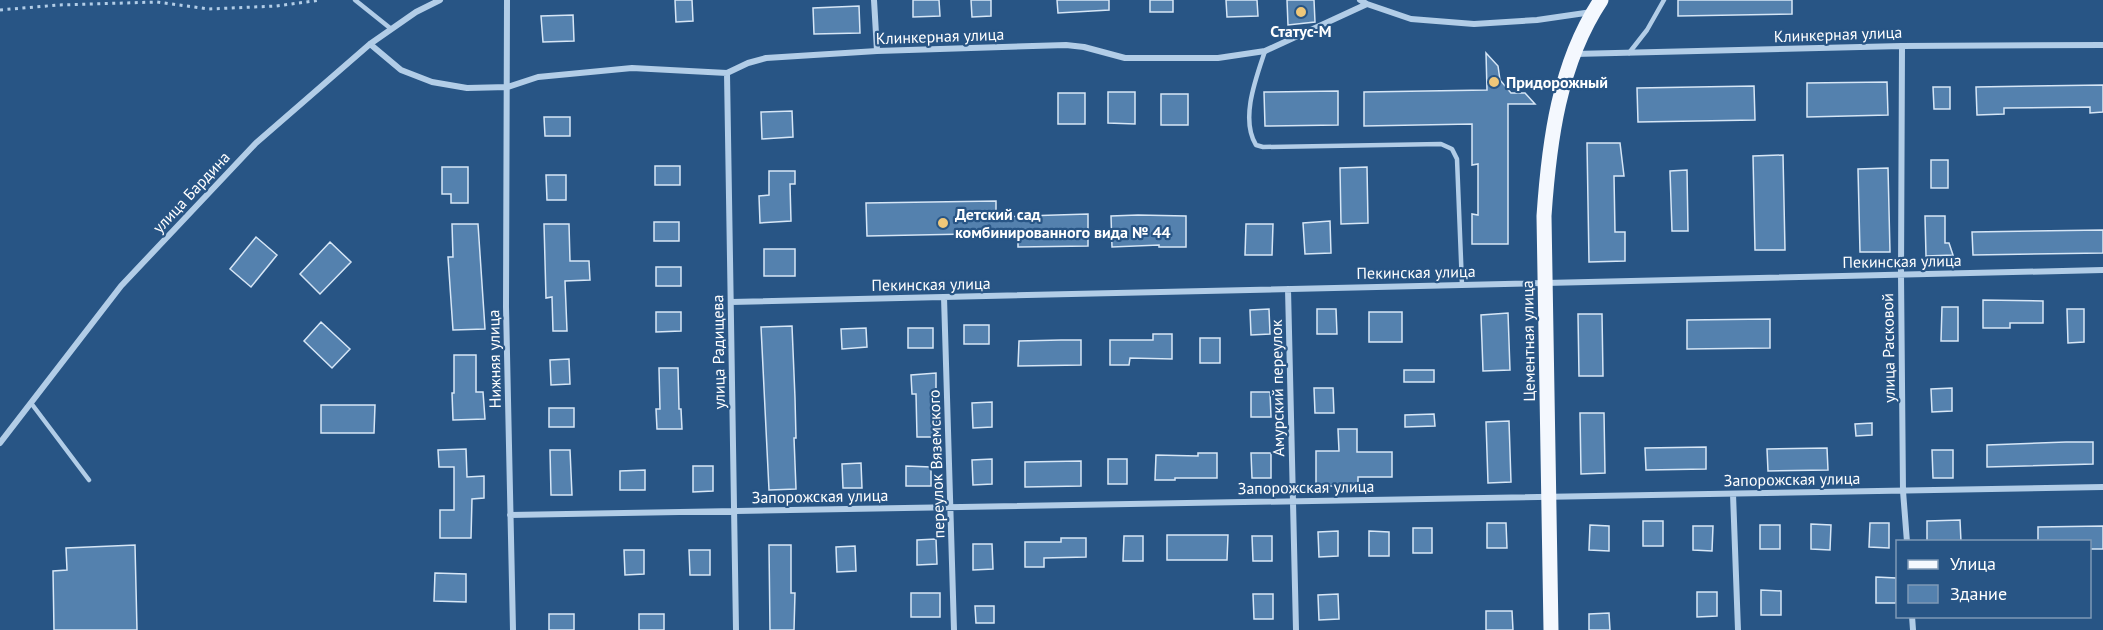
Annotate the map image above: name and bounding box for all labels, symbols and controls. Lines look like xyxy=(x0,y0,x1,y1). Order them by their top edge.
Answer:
marker: Статус-М xyxy=(1294,5,1308,19)
place label: Статус-М xyxy=(1270,21,1332,41)
street label: Клинкерная улица xyxy=(1773,22,1903,46)
street label: Клинкерная улица xyxy=(875,24,1005,48)
place label: Придорожный xyxy=(1506,72,1608,92)
marker: Придорожный xyxy=(1487,75,1501,89)
street label: улица Бардина xyxy=(148,147,234,237)
place label: Детский сад комбинированного вида № 44 xyxy=(955,204,1171,242)
marker: Детский сад комбинированного вида № 44 xyxy=(936,216,950,230)
street label: Пекинская улица xyxy=(1842,250,1962,272)
street label: Пекинская улица xyxy=(1356,261,1476,283)
street label: Пекинская улица xyxy=(871,273,991,295)
street label: Цементная улица xyxy=(1517,280,1539,402)
street label: улица Расковой xyxy=(1877,293,1899,403)
street label: улица Радищева xyxy=(707,294,729,410)
street label: Нижняя улица xyxy=(483,309,505,409)
street label: Амурский переулок xyxy=(1266,319,1288,457)
street label: переулок Вяземского xyxy=(923,389,949,539)
street label: Запорожская улица xyxy=(1723,468,1861,490)
street label: Запорожская улица xyxy=(1237,476,1375,498)
street label: Запорожская улица xyxy=(751,485,889,507)
legend xyxy=(1896,540,2091,618)
text: Улица xyxy=(1950,552,1996,575)
text: Здание xyxy=(1950,582,2007,605)

